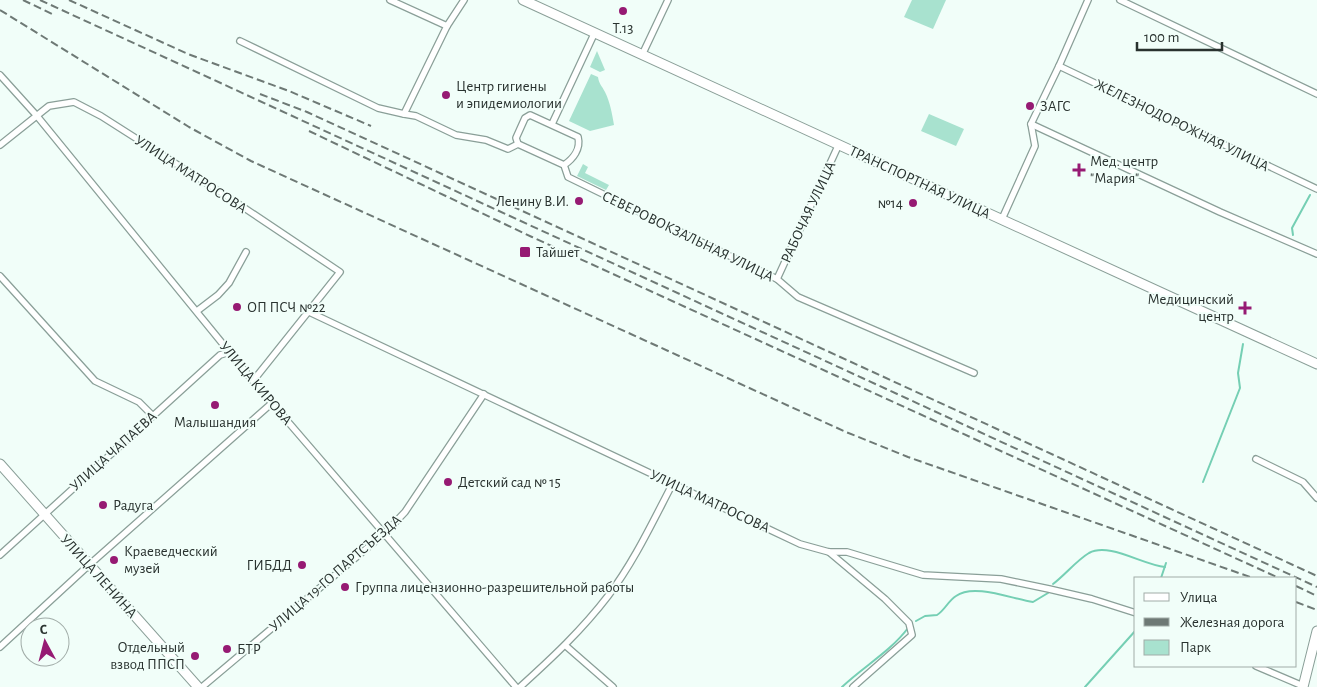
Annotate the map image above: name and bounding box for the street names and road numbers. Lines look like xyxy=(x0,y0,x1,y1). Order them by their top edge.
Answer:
street label: ЖЕЛЕЗНОДОРОЖНАЯ УЛИЦА xyxy=(1092,77,1271,174)
street label: УЛИЦА МАТРОСОВА xyxy=(132,133,250,216)
street label: ТРАНСПОРТНАЯ УЛИЦА xyxy=(847,143,993,222)
street label: РАБОЧАЯ УЛИЦА xyxy=(778,159,839,265)
street label: СЕВЕРОВОКЗАЛЬНАЯ УЛИЦА xyxy=(600,188,776,285)
street label: УЛИЦА КИРОВА xyxy=(216,339,295,428)
street label: УЛИЦА ЧАПАЕВА xyxy=(67,409,160,494)
street label: УЛИЦА МАТРОСОВА xyxy=(647,467,772,536)
street label: УЛИЦА 19-ГО ПАРТСЪЕЗДА xyxy=(267,512,404,634)
street label: УЛИЦА ЛЕНИНА xyxy=(57,532,140,621)

